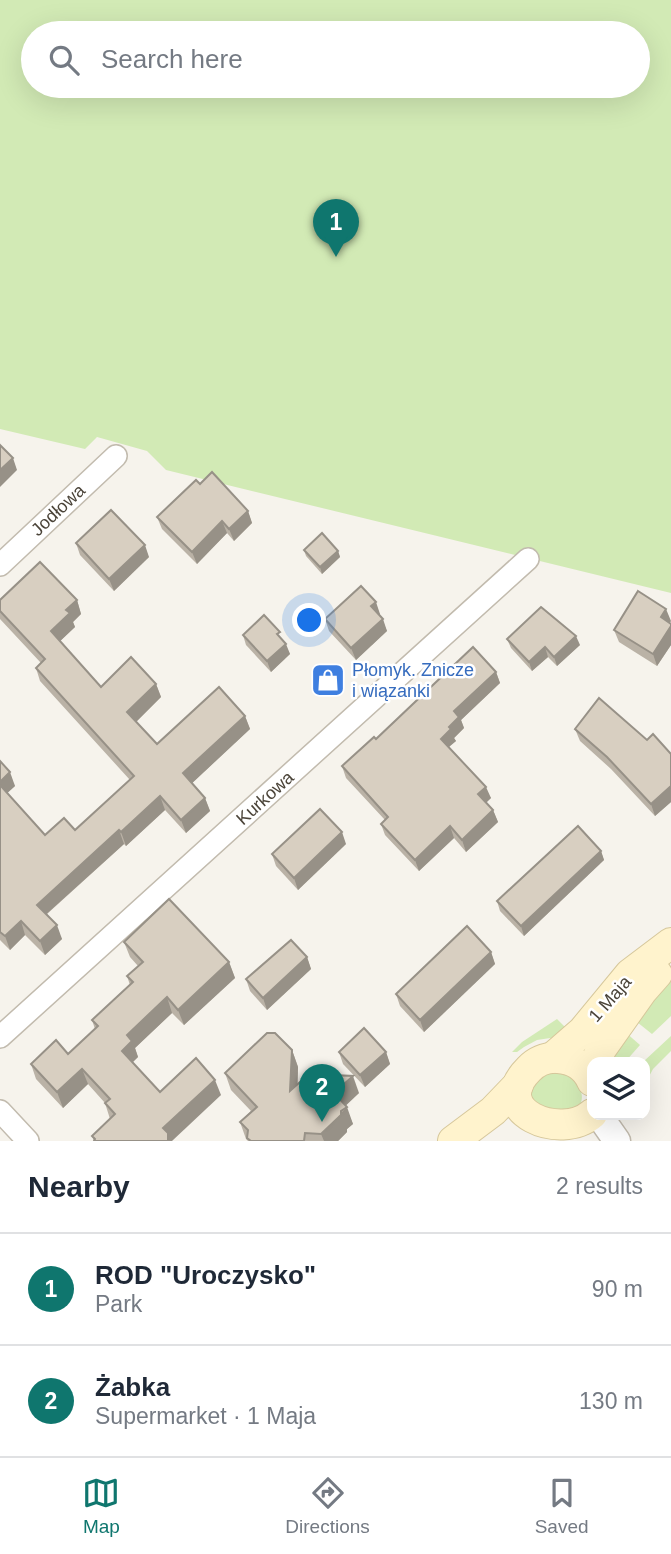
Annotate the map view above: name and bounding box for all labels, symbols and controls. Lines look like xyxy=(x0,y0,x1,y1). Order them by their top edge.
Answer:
search box xyxy=(21,21,650,98)
icon: search xyxy=(45,41,83,79)
text: Search here xyxy=(101,44,243,74)
pin: 1 xyxy=(313,199,359,257)
street label: Jodłowa xyxy=(27,479,90,540)
your location xyxy=(292,603,326,637)
place label: Płomyk. Znicze i wiązanki xyxy=(352,660,474,701)
shop icon: Płomyk. Znicze i wiązanki xyxy=(309,661,347,699)
street label: Kurkowa xyxy=(232,766,298,829)
street label: 1 Maja xyxy=(585,971,636,1026)
map controls xyxy=(587,1057,650,1120)
button: layers xyxy=(587,1057,650,1120)
pin: 2 xyxy=(299,1064,345,1122)
text: Nearby xyxy=(28,1170,130,1203)
text: 2 results xyxy=(556,1173,643,1199)
text: ROD "Uroczysko" xyxy=(95,1260,316,1290)
text: 1 xyxy=(45,1276,57,1302)
text: 90 m xyxy=(592,1276,643,1302)
text: Park xyxy=(95,1291,142,1317)
text: Żabka xyxy=(95,1372,170,1402)
text: 2 xyxy=(45,1388,57,1414)
text: 130 m xyxy=(579,1388,643,1414)
text: Supermarket · 1 Maja xyxy=(95,1403,316,1429)
tab: Map xyxy=(82,1474,120,1538)
tab: Directions xyxy=(285,1474,370,1538)
tab: Saved xyxy=(535,1474,589,1538)

